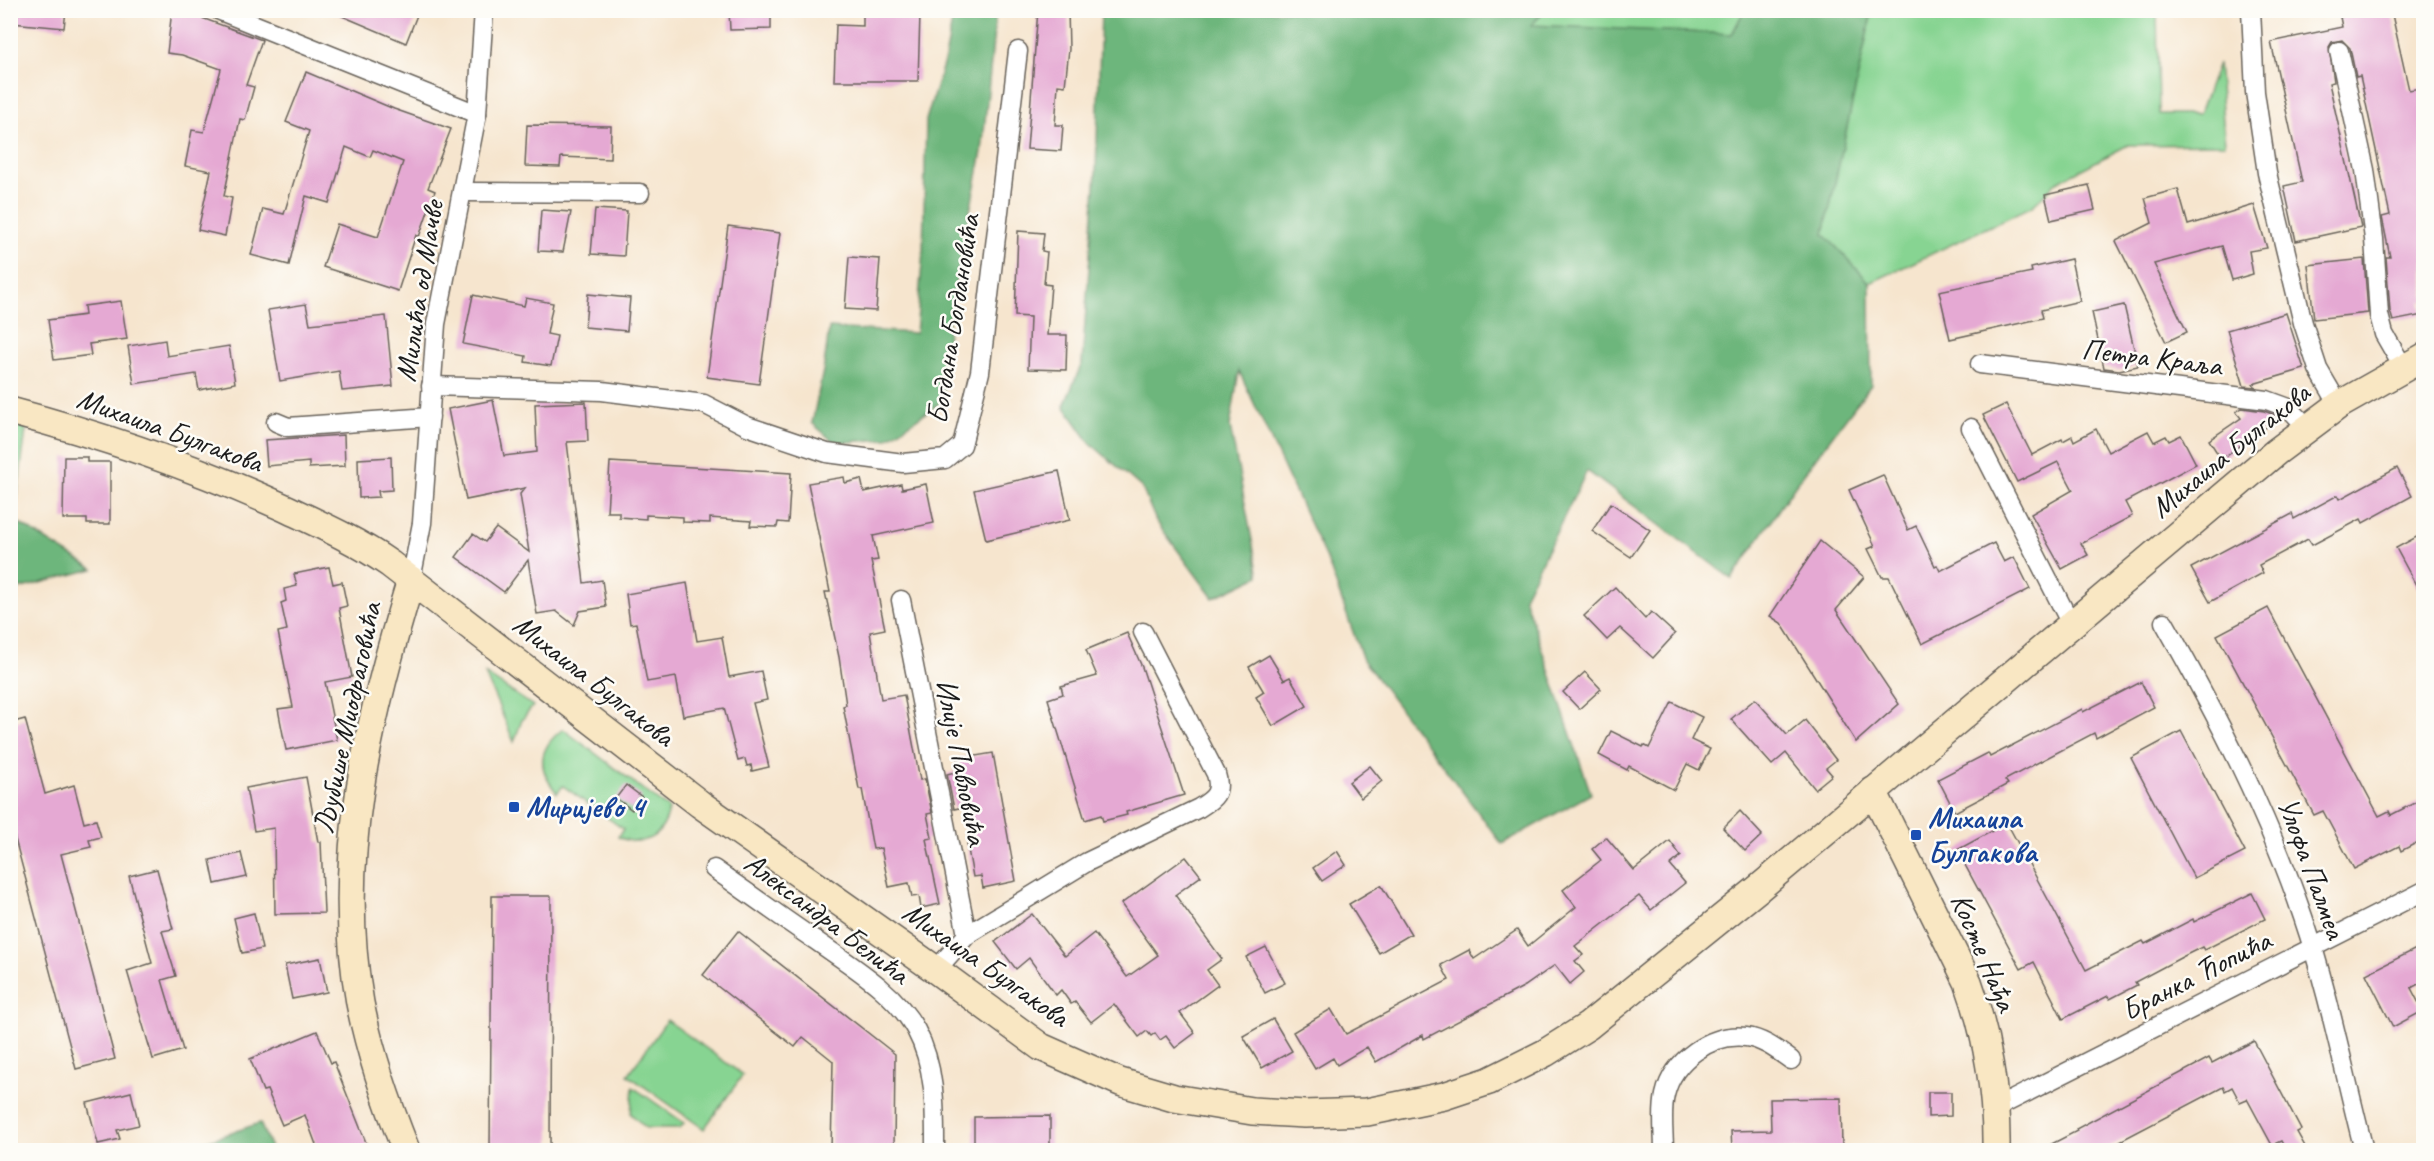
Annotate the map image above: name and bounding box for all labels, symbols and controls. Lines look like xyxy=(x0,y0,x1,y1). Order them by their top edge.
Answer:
street label: Милића од Мачве xyxy=(386,196,452,384)
street label: Богдана Богдановића xyxy=(918,210,989,426)
street label: Петра Краља xyxy=(2080,330,2226,385)
street label: Михаила Булгакова xyxy=(2142,373,2319,526)
street label: Михаила Булгакова xyxy=(72,379,270,482)
street label: Љубише Миодраговића xyxy=(304,597,390,837)
street label: Михаила Булгакова xyxy=(506,605,684,756)
street label: Илије Павловића xyxy=(927,676,997,850)
place label: Миријево 4 xyxy=(526,788,648,826)
street label: Улофа Палмеа xyxy=(2269,792,2356,946)
place label: Михаила Булгакова xyxy=(1928,799,2039,871)
marker: Миријево 4 xyxy=(507,800,521,814)
marker: Михаила Булгакова xyxy=(1909,828,1923,842)
street label: Александра Белића xyxy=(737,844,919,994)
street label: Косте Нађа xyxy=(1942,887,2027,1019)
street label: Михаила Булгакова xyxy=(895,893,1078,1036)
street label: Бранка Ћопића xyxy=(2115,920,2279,1029)

